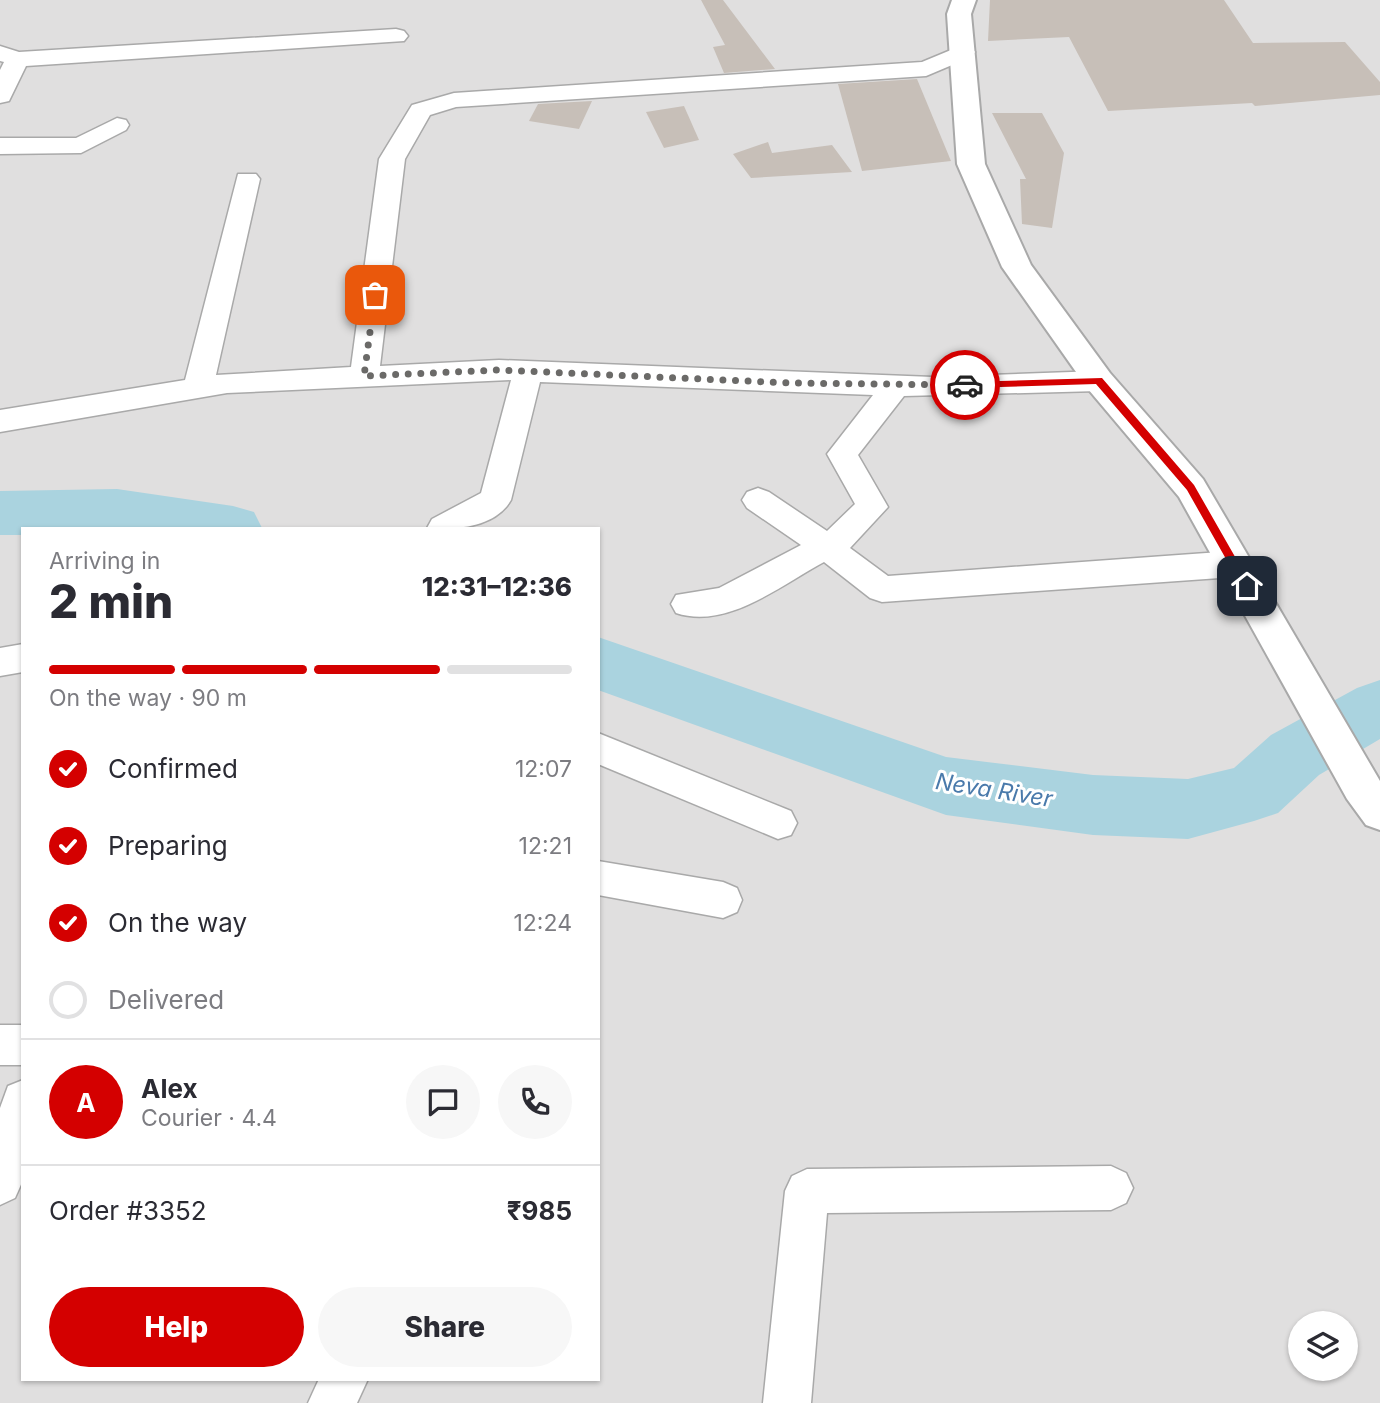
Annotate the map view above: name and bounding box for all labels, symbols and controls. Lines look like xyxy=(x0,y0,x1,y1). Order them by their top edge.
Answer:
pin xyxy=(345,265,405,325)
icon: bag xyxy=(356,276,394,314)
courier xyxy=(930,350,1000,420)
icon: car xyxy=(946,366,984,404)
text: Arriving in xyxy=(49,547,160,575)
pin xyxy=(1217,556,1277,616)
icon: home xyxy=(1228,567,1266,605)
text: 12:31–12:36 xyxy=(422,571,572,602)
text: 2 min xyxy=(49,573,173,629)
text: On the way · 90 m xyxy=(49,684,247,712)
icon: check xyxy=(49,750,87,788)
text: Confirmed xyxy=(108,753,238,784)
text: 12:07 xyxy=(515,755,572,783)
water label: Neva River xyxy=(934,767,1056,813)
icon: check xyxy=(49,827,87,865)
text: Preparing xyxy=(108,830,228,861)
text: 12:21 xyxy=(519,832,572,860)
icon: check xyxy=(49,904,87,942)
text: On the way xyxy=(108,907,247,938)
text: 12:24 xyxy=(513,909,572,937)
text: Delivered xyxy=(108,984,224,1015)
button: chat xyxy=(406,1065,480,1139)
button: phone xyxy=(498,1065,572,1139)
text: Alex xyxy=(141,1073,198,1104)
text: A xyxy=(76,1087,96,1118)
text: Courier · 4.4 xyxy=(141,1104,277,1132)
text: Order #3352 xyxy=(49,1195,207,1226)
text: ₹985 xyxy=(507,1195,572,1226)
button: Help xyxy=(49,1287,304,1367)
button: Share xyxy=(318,1287,572,1367)
map controls xyxy=(1288,1311,1358,1381)
button: layers xyxy=(1288,1311,1358,1381)

